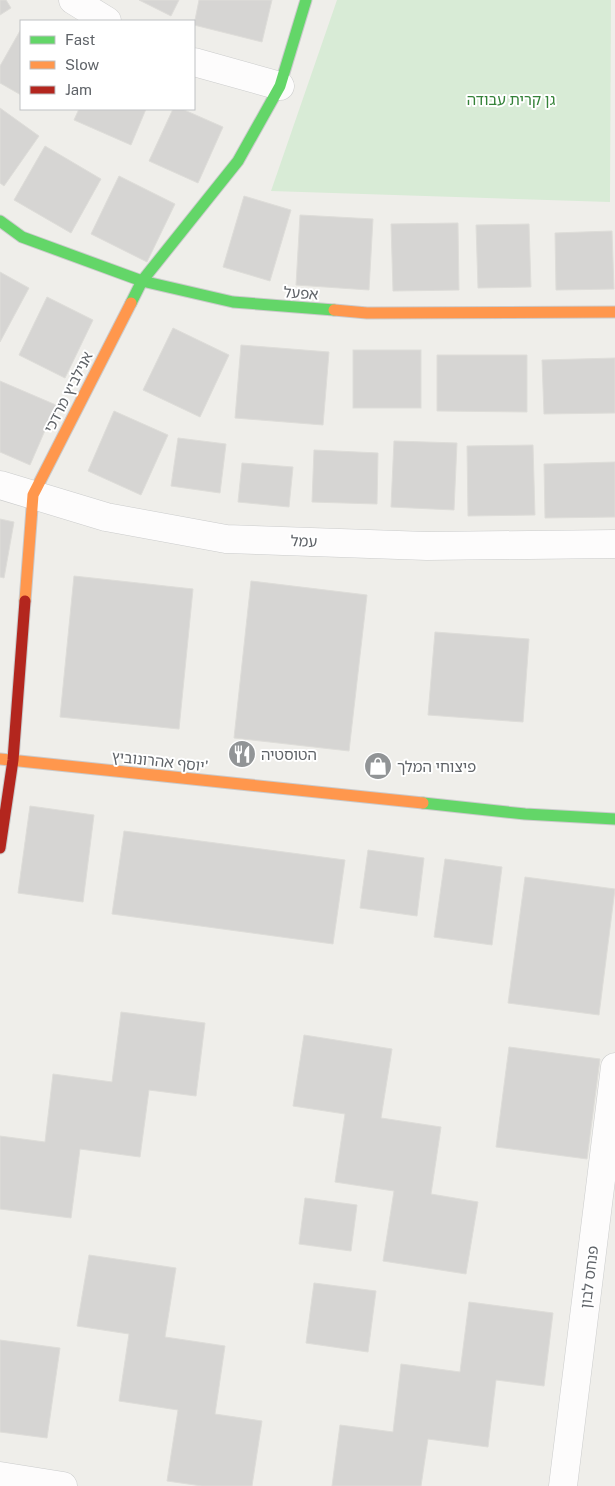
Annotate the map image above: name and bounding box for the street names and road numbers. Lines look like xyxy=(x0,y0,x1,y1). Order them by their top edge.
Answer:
street label: אפעל xyxy=(283,283,319,303)
street label: אנילביץ מרדכי xyxy=(40,349,96,435)
street label: עמל xyxy=(290,532,318,550)
street label: יוסף אהרונוביץ' xyxy=(111,747,209,775)
street label: פנחס לבון xyxy=(577,1245,601,1309)

